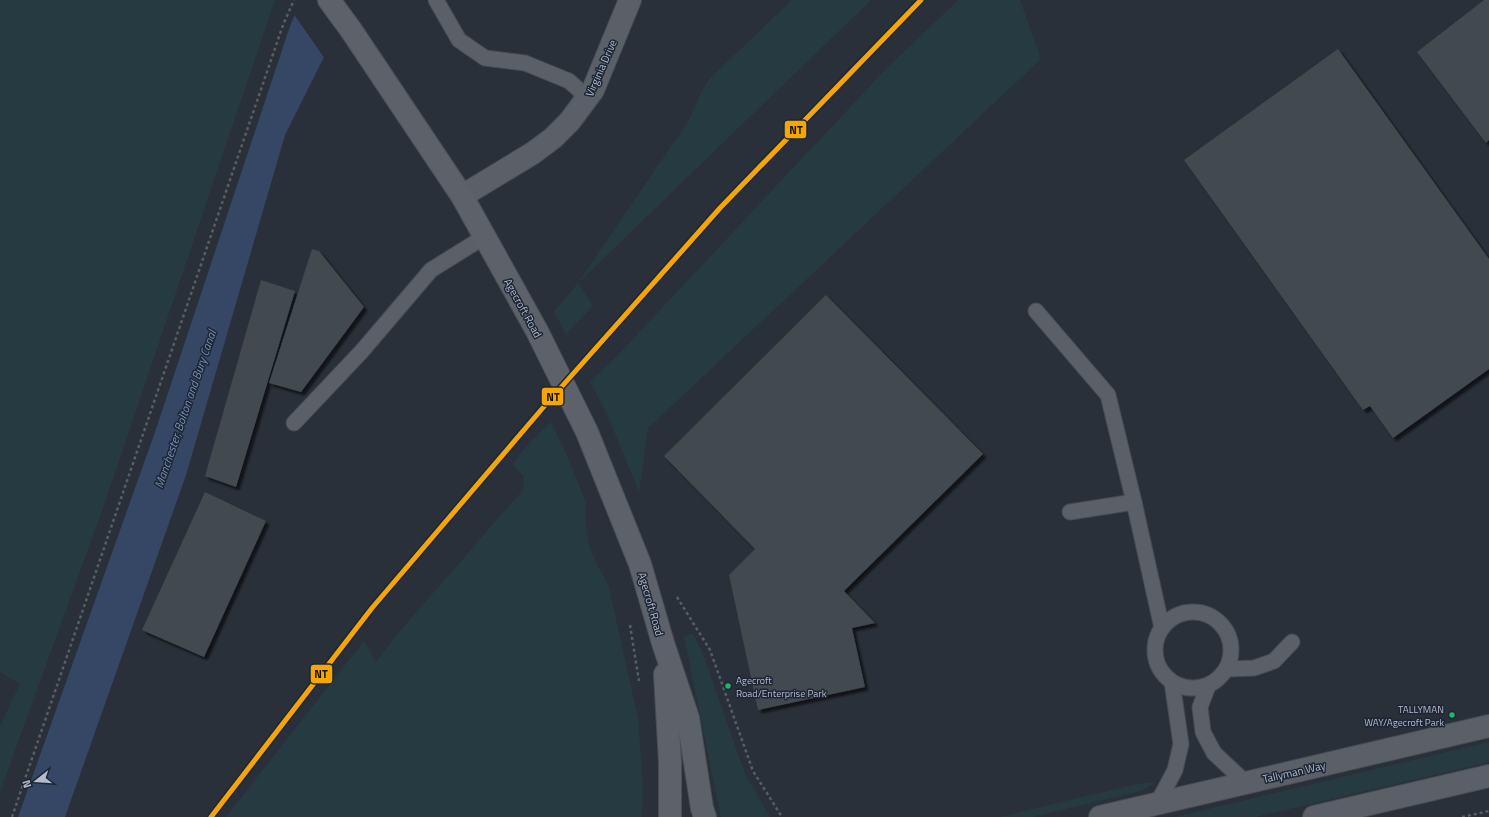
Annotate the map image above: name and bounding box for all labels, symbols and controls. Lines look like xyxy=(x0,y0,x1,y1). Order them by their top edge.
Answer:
street label: Virginia Drive xyxy=(581,37,621,99)
line badge: NT xyxy=(784,120,807,139)
text: NT xyxy=(789,122,803,138)
street label: Agecroft Road xyxy=(500,275,546,341)
water label: Manchester, Bolton and Bury Canal xyxy=(149,326,221,491)
line badge: NT xyxy=(541,387,564,406)
text: NT xyxy=(546,389,560,405)
street label: Agecroft Road xyxy=(634,570,668,638)
line badge: NT xyxy=(310,664,333,684)
text: NT xyxy=(314,666,328,682)
place label: Agecroft Road/Enterprise Park xyxy=(736,673,827,701)
marker: Agecroft Road/Enterprise Park xyxy=(723,681,733,691)
place label: TALLYMAN WAY/Agecroft Park xyxy=(1364,702,1444,730)
marker: TALLYMAN WAY/Agecroft Park xyxy=(1447,710,1457,720)
street label: Tallyman Way xyxy=(1261,757,1328,787)
north arrow xyxy=(16,761,56,801)
text: N xyxy=(18,778,35,790)

